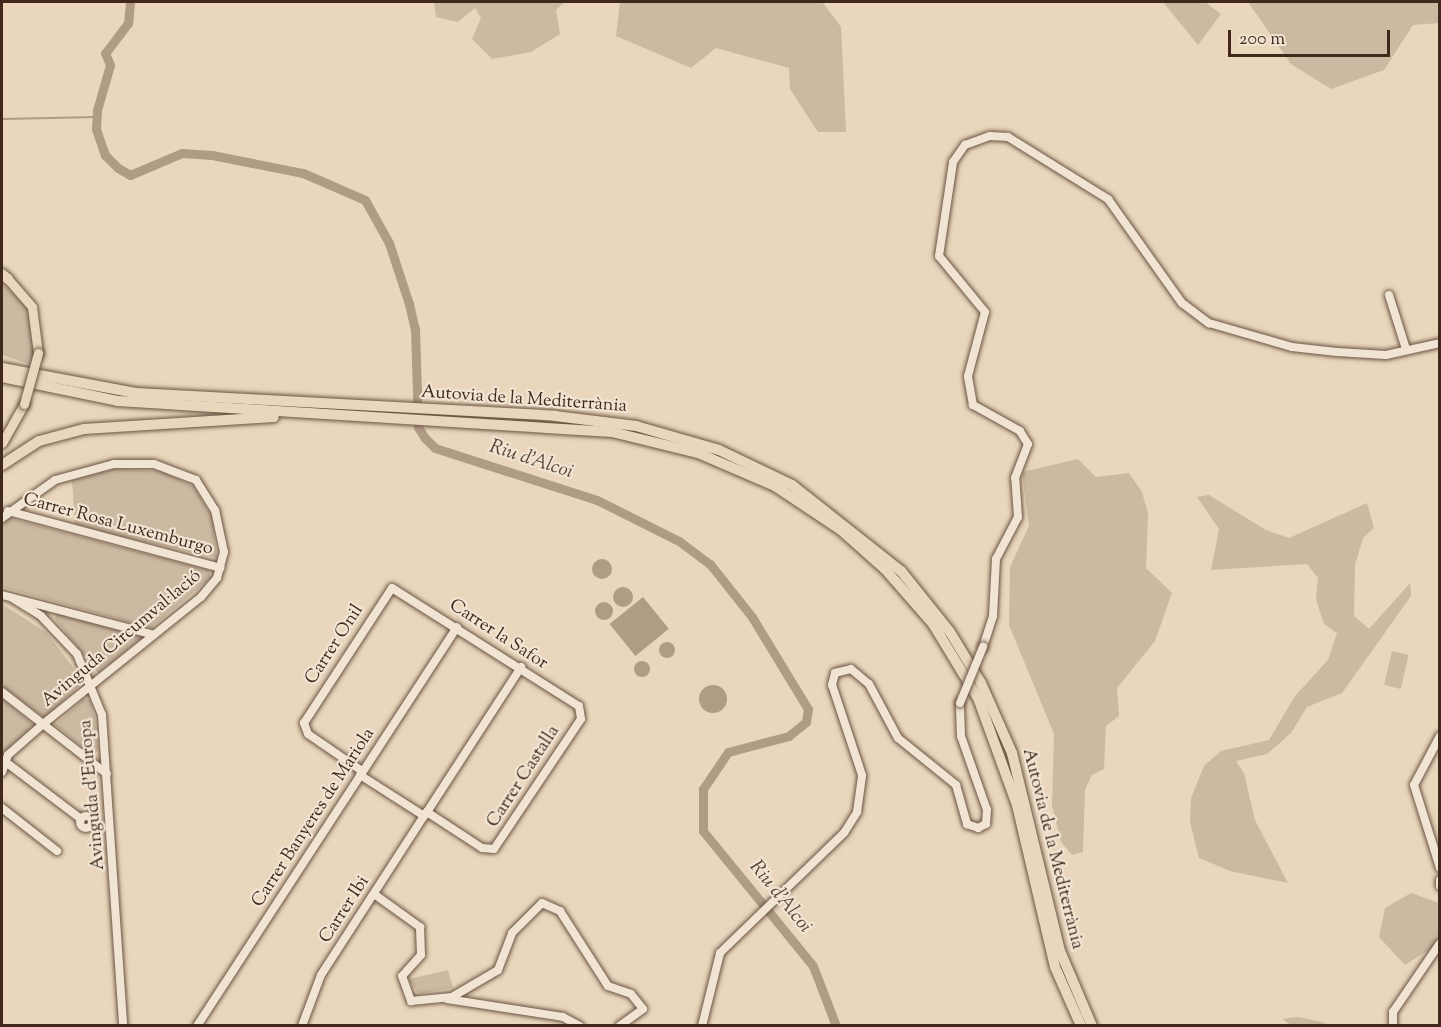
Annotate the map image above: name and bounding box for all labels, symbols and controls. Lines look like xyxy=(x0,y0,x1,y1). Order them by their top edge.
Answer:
scale bar xyxy=(1231,18,1393,56)
text: 200 m xyxy=(1239,27,1285,53)
street label: Autovia de la Mediterrània xyxy=(420,382,628,418)
water label: Riu d'Alcoi xyxy=(486,435,576,485)
street label: Carrer Rosa Luxemburgo xyxy=(21,489,215,561)
street label: Avinguda Circumval·lació xyxy=(38,566,206,712)
street label: Carrer la Safor xyxy=(445,595,551,675)
street label: Carrer Onil xyxy=(301,601,369,689)
street label: Avinguda d'Europa xyxy=(76,719,110,871)
street label: Carrer Castalla xyxy=(483,722,565,832)
street label: Carrer Banyeres de Mariola xyxy=(248,724,380,912)
street label: Autovia de la Mediterrània xyxy=(1017,746,1087,952)
water label: Riu d'Alcoi xyxy=(743,856,817,938)
street label: Carrer Ibi xyxy=(315,872,375,948)

